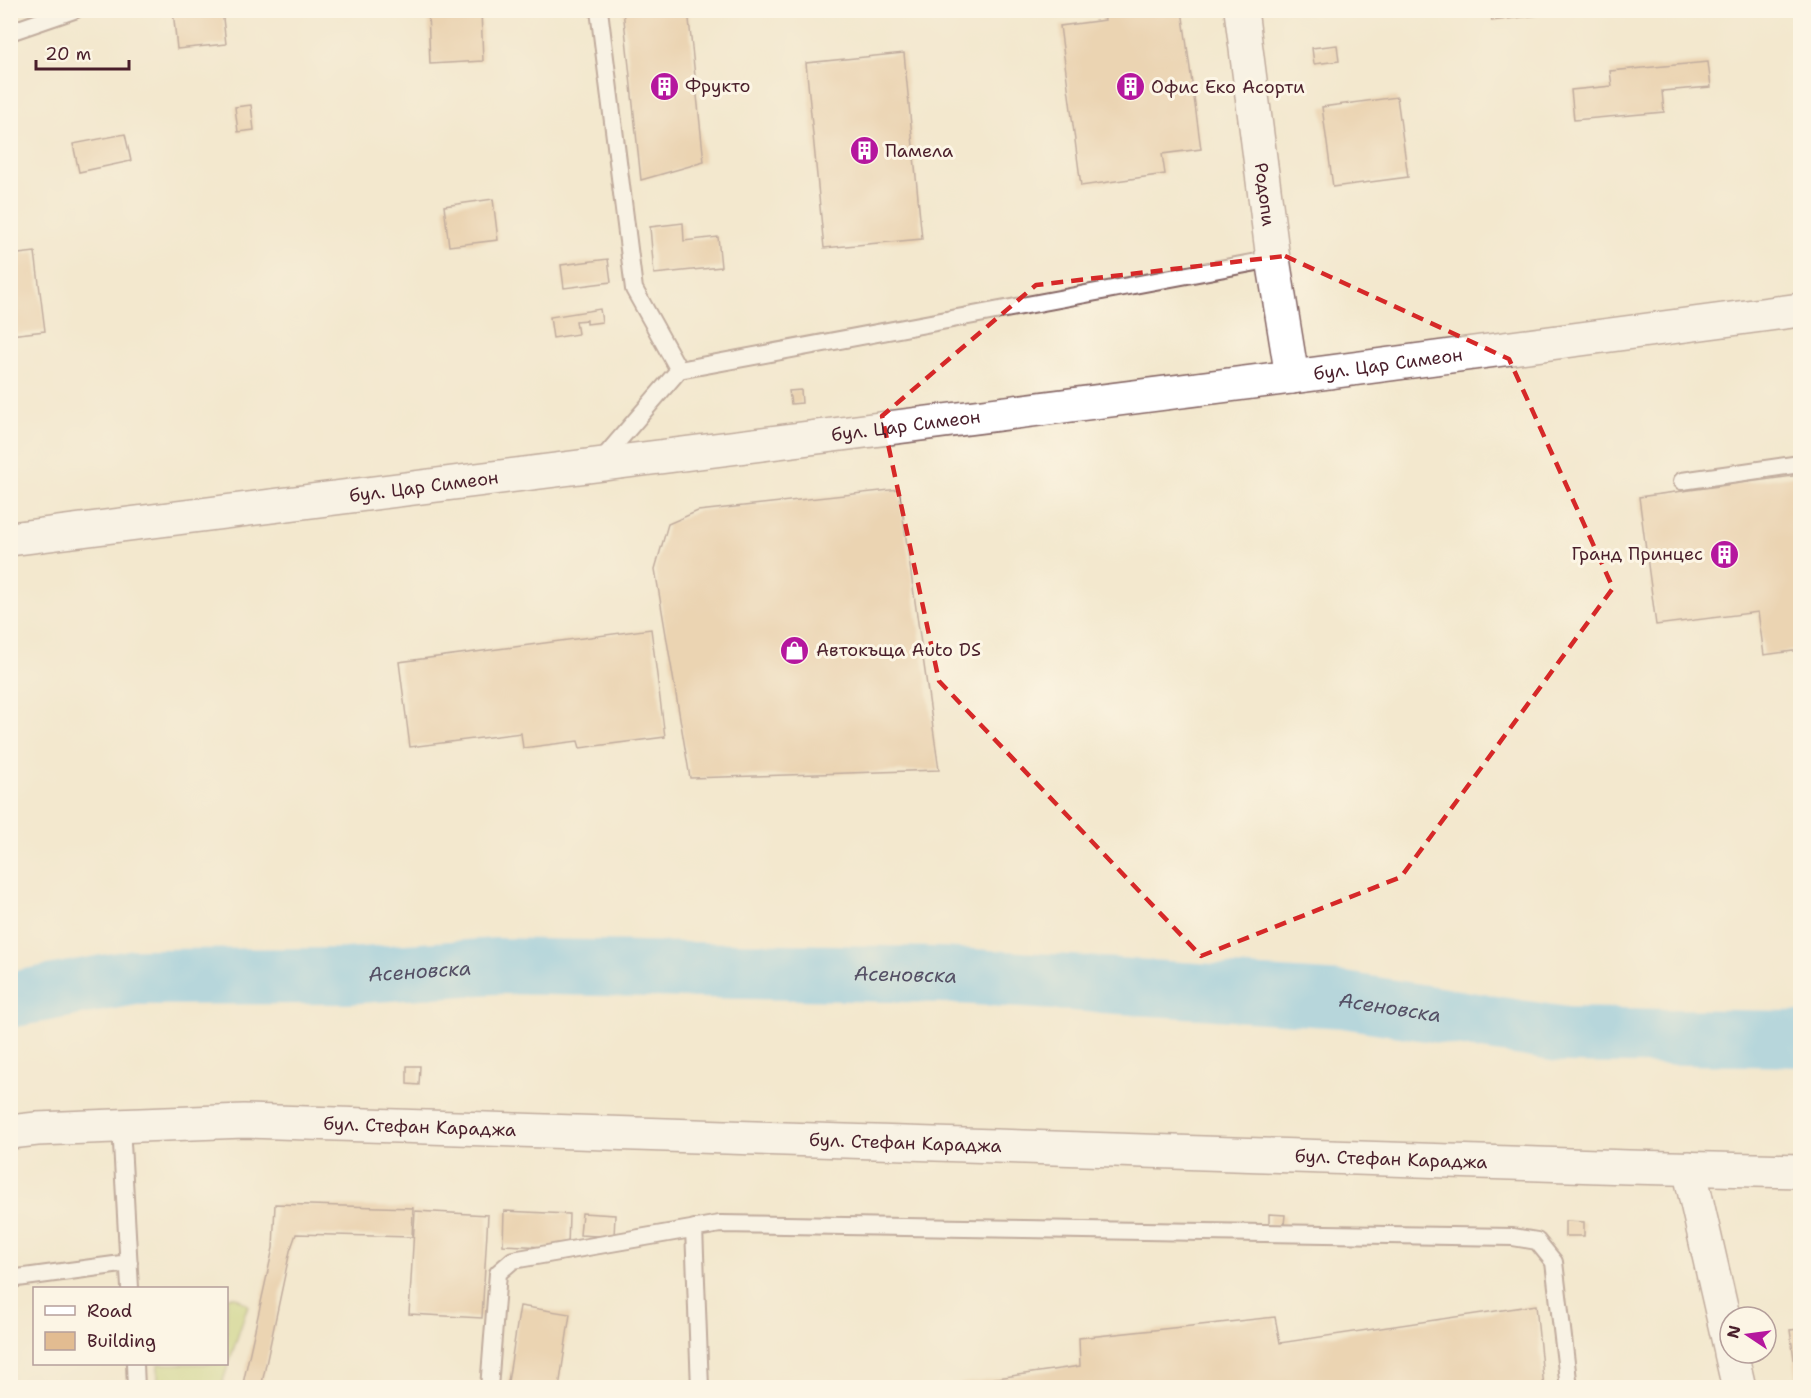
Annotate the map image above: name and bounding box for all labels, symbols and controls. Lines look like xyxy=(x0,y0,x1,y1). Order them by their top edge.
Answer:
scale bar xyxy=(36,33,129,71)
text: 20 m xyxy=(45,42,91,66)
building icon: Фрукто xyxy=(648,70,680,102)
building icon: Офис Еко Асорти xyxy=(1114,71,1146,103)
place label: Фрукто xyxy=(685,74,750,98)
place label: Офис Еко Асорти xyxy=(1151,75,1305,99)
building icon: Памела xyxy=(848,135,880,167)
place label: Памела xyxy=(885,139,953,163)
street label: Родопи xyxy=(1249,161,1281,228)
street label: бул. Цар Симеон xyxy=(1312,343,1464,386)
street label: бул. Цар Симеон xyxy=(830,404,982,447)
street label: бул. Цар Симеон xyxy=(348,465,500,508)
building icon: Гранд Принцес xyxy=(1708,538,1740,570)
place label: Гранд Принцес xyxy=(1572,542,1703,566)
shop icon: Автокъща Auto DS xyxy=(779,634,811,666)
place label: Автокъща Auto DS xyxy=(816,638,981,662)
water label: Асеновска xyxy=(367,955,472,987)
water label: Асеновска xyxy=(854,960,958,989)
water label: Асеновска xyxy=(1337,986,1443,1028)
street label: бул. Стефан Караджа xyxy=(323,1112,516,1142)
street label: бул. Стефан Караджа xyxy=(808,1128,1002,1158)
street label: бул. Стефан Караджа xyxy=(1294,1144,1488,1174)
legend xyxy=(33,1287,228,1365)
text: Road xyxy=(87,1299,132,1323)
north arrow xyxy=(1718,1305,1778,1365)
text: N xyxy=(1722,1323,1746,1340)
text: Building xyxy=(87,1329,156,1353)

